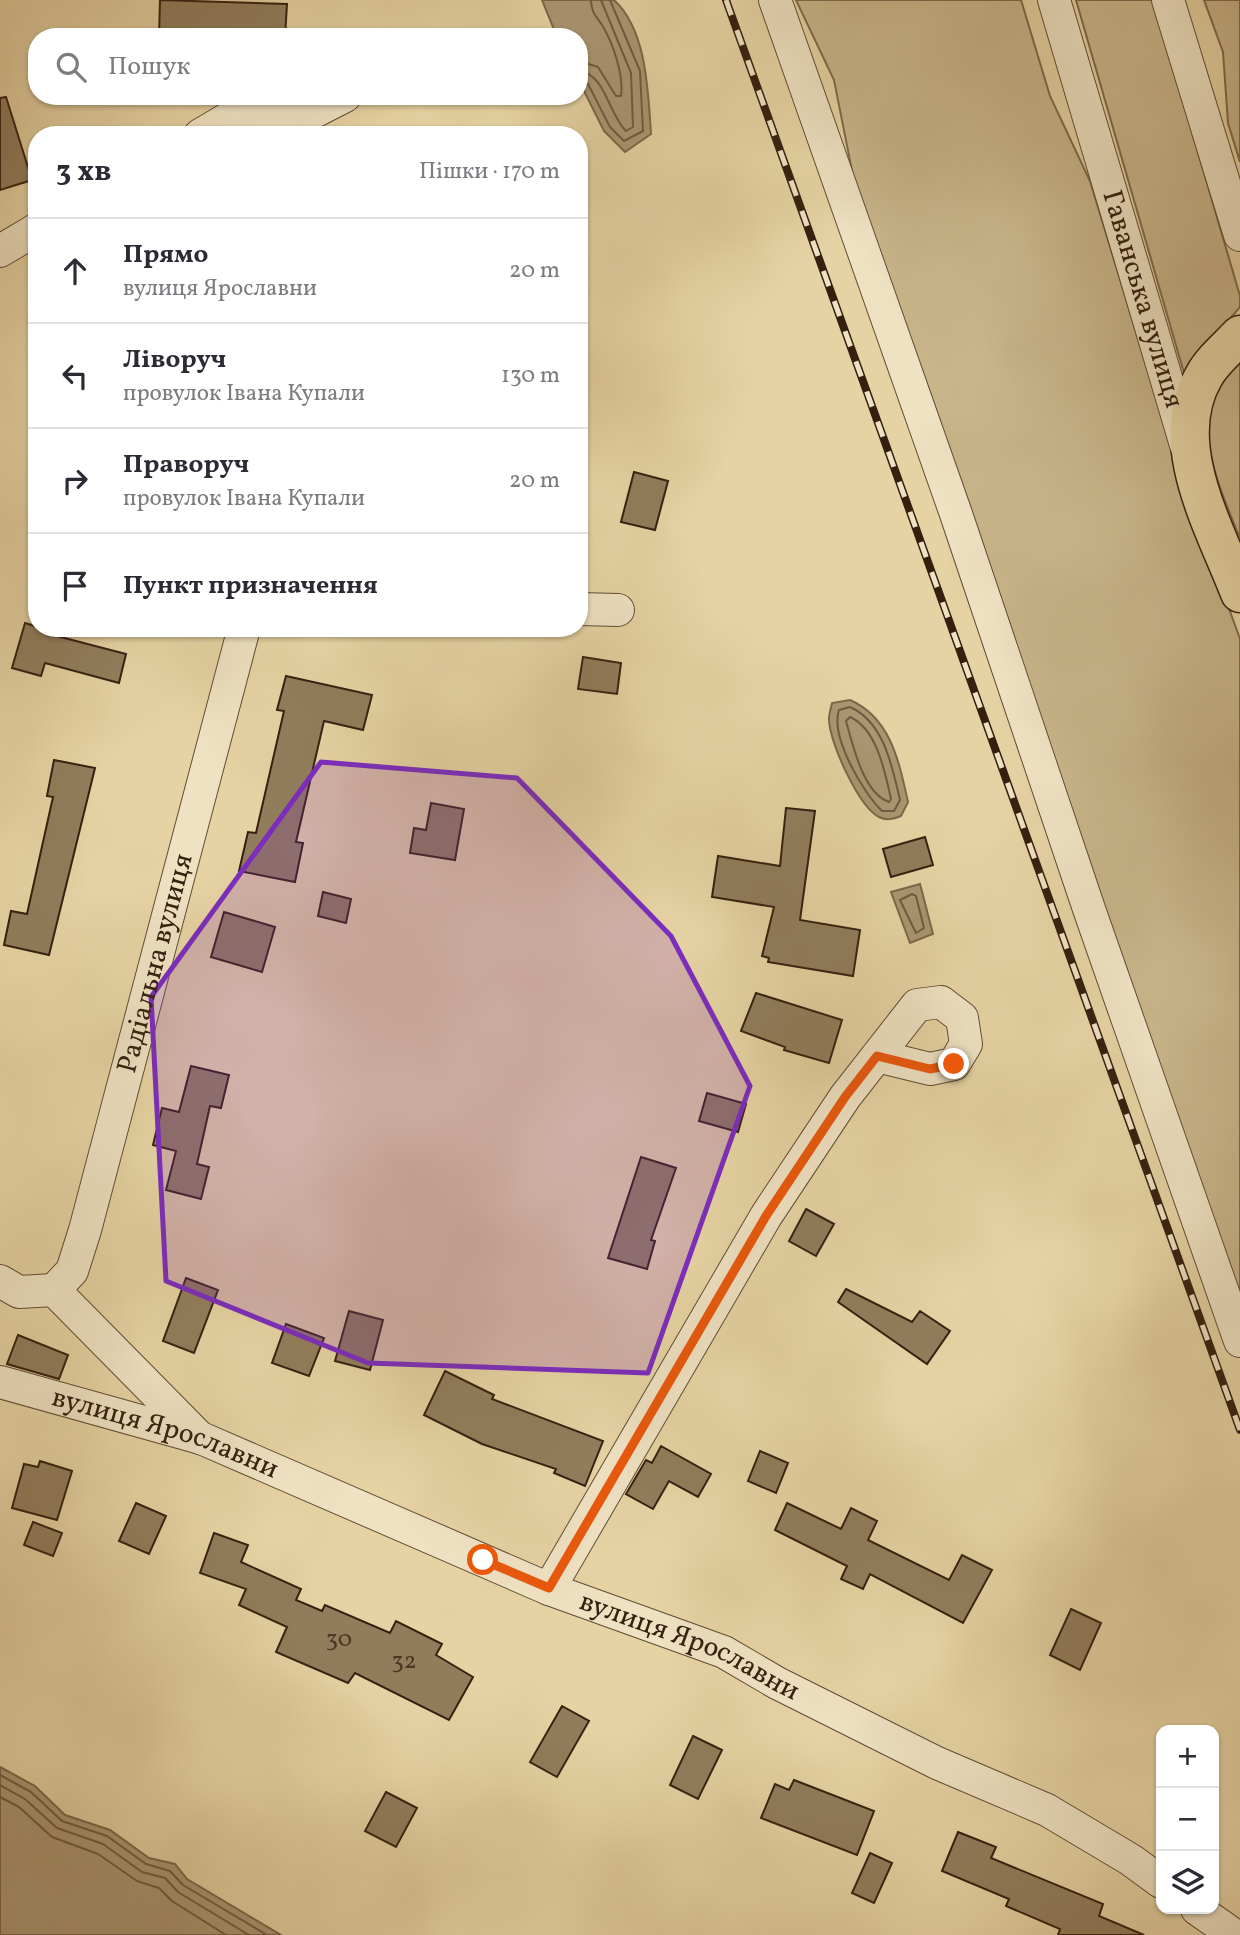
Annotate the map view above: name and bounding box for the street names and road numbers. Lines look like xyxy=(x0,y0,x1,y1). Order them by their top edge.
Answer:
street label: Гаванська вулиця xyxy=(1092,185,1193,413)
street label: Радіальна вулиця xyxy=(108,849,203,1077)
street label: вулиця Ярославни xyxy=(48,1378,285,1489)
street label: вулиця Ярославни xyxy=(574,1582,806,1711)

